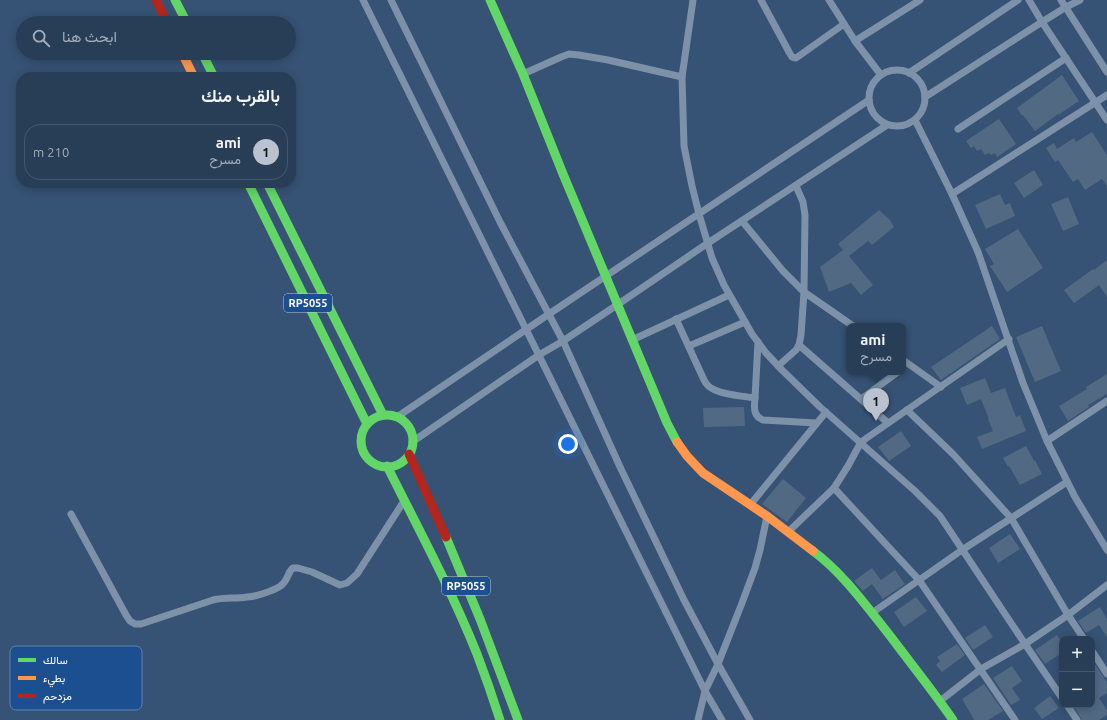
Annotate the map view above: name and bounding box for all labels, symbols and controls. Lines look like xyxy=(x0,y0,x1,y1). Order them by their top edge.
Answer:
search box xyxy=(16,16,296,60)
icon: search xyxy=(30,27,52,49)
text: ابحث هنا xyxy=(62,28,117,45)
text: بالقرب منك xyxy=(201,86,280,105)
text: ami xyxy=(216,134,241,151)
text: 210 m xyxy=(33,145,69,159)
text: 1 xyxy=(262,145,270,159)
text: مسرح xyxy=(209,152,241,166)
road number: RP5055 xyxy=(284,294,332,312)
popup xyxy=(846,323,906,375)
text: ami xyxy=(860,331,885,348)
text: مسرح xyxy=(860,349,892,363)
pin: 1 xyxy=(863,388,889,421)
your location xyxy=(558,434,578,454)
road number: RP5055 xyxy=(442,577,490,595)
map controls xyxy=(1059,636,1095,708)
button: + xyxy=(1059,636,1095,672)
legend xyxy=(10,646,142,710)
text: سالك xyxy=(43,654,68,666)
text: بطيء xyxy=(43,672,65,688)
button: − xyxy=(1059,672,1095,708)
text: مزدحم xyxy=(43,690,72,704)

